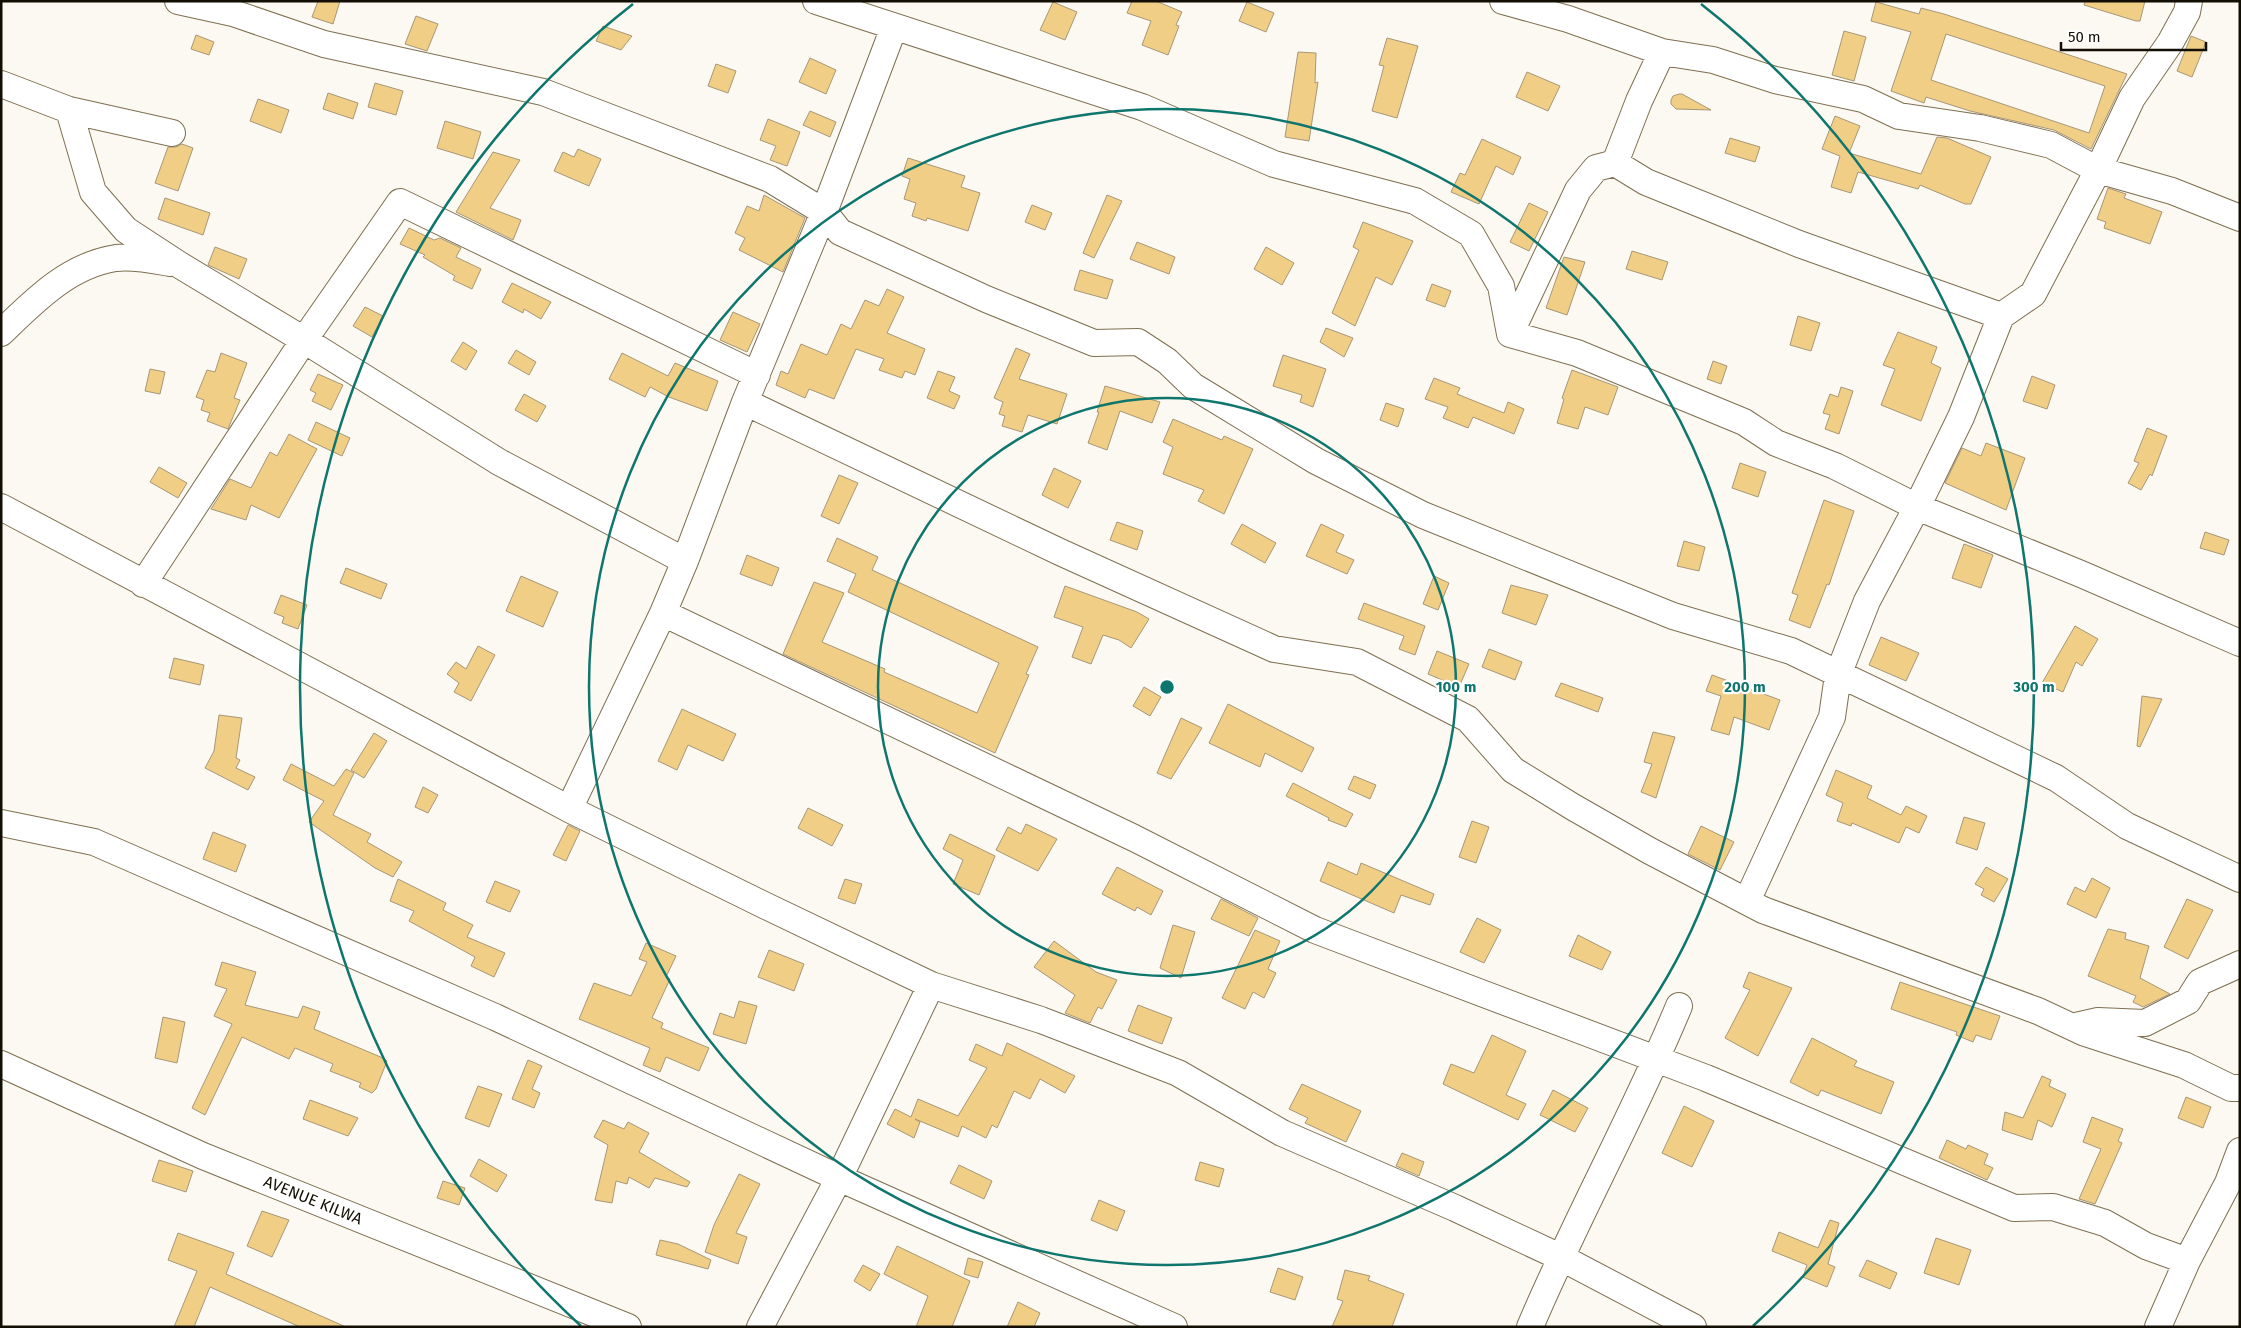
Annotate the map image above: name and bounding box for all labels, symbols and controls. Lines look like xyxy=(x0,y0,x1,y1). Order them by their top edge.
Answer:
scale bar xyxy=(2061,20,2206,52)
text: 50 m xyxy=(2068,28,2101,46)
centre of rings xyxy=(1158,678,1176,696)
text: 100 m xyxy=(1436,678,1476,696)
text: 200 m xyxy=(1724,678,1766,696)
text: 300 m xyxy=(2012,678,2055,696)
street label: AVENUE KILWA xyxy=(261,1172,366,1229)

